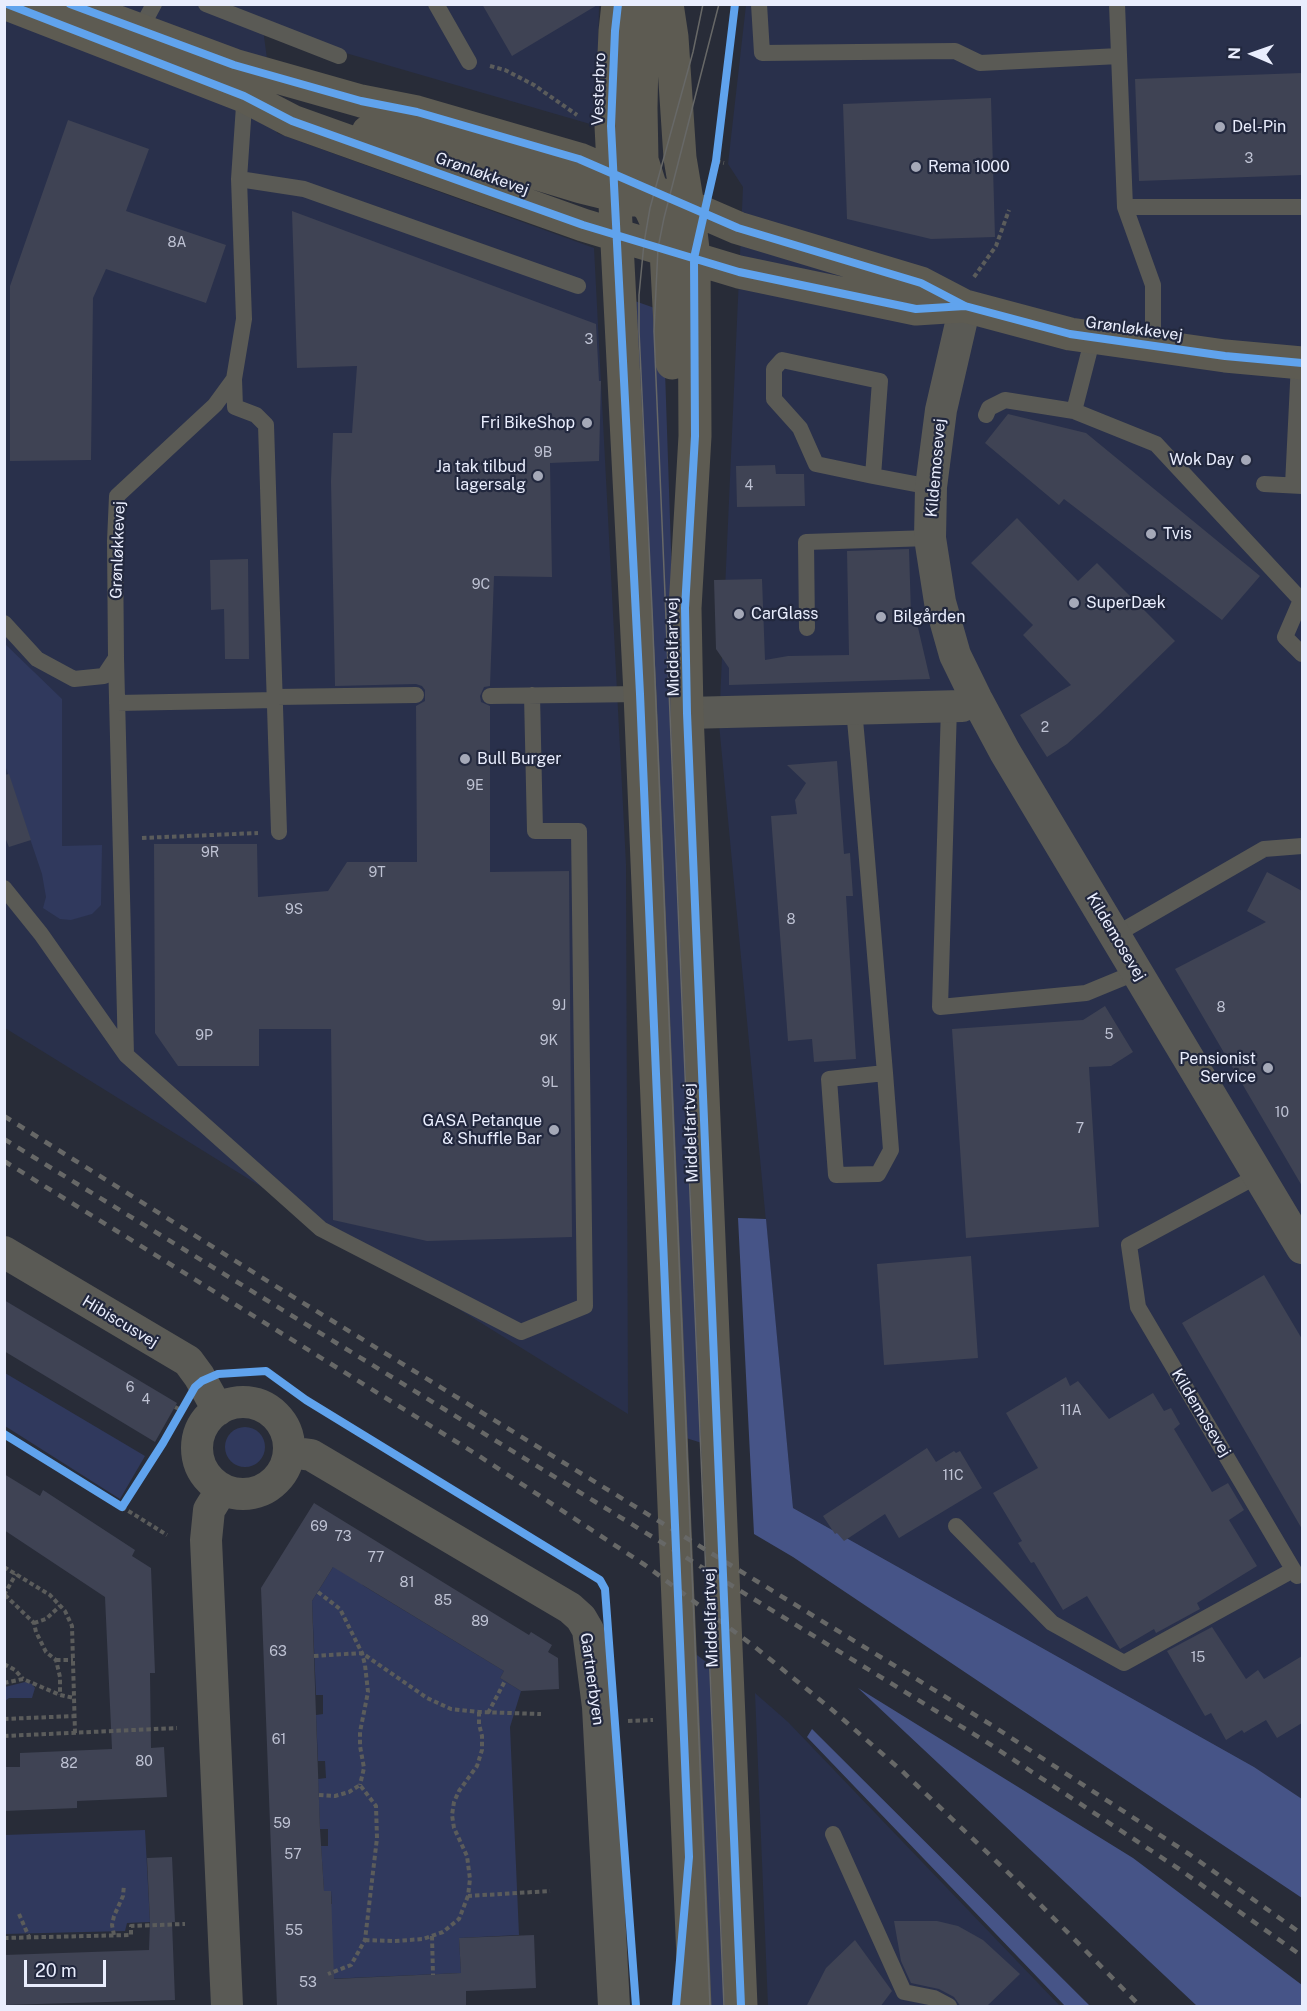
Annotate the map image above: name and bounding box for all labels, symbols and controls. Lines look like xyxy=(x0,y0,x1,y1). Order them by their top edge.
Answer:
north arrow xyxy=(1223,24,1283,84)
text: N xyxy=(1225,47,1244,60)
street label: Vesterbro xyxy=(588,52,610,126)
place label: Del-Pin xyxy=(1232,117,1286,137)
marker: Del-Pin xyxy=(1213,120,1227,134)
street label: Grønløkkevej xyxy=(433,148,531,200)
house number: 3 xyxy=(1245,151,1253,167)
place label: Rema 1000 xyxy=(928,157,1010,177)
marker: Rema 1000 xyxy=(909,160,923,174)
house number: 8A xyxy=(167,235,187,251)
street label: Grønløkkevej xyxy=(1084,313,1184,345)
house number: 3 xyxy=(585,332,593,348)
place label: Fri BikeShop xyxy=(480,413,575,433)
marker: Fri BikeShop xyxy=(580,416,594,430)
street label: Kildemosevej xyxy=(922,418,950,518)
house number: 9B xyxy=(534,445,552,461)
place label: Wok Day xyxy=(1169,450,1234,470)
marker: Wok Day xyxy=(1239,453,1253,467)
place label: Ja tak tilbud lagersalg xyxy=(436,457,526,495)
marker: Ja tak tilbud lagersalg xyxy=(531,469,545,483)
house number: 4 xyxy=(745,478,753,494)
street label: Grønløkkevej xyxy=(107,501,129,599)
place label: Tvis xyxy=(1163,524,1192,544)
marker: Tvis xyxy=(1144,527,1158,541)
house number: 9C xyxy=(472,577,490,593)
place label: SuperDæk xyxy=(1086,593,1166,613)
marker: SuperDæk xyxy=(1067,596,1081,610)
street label: Middelfartvej xyxy=(663,597,683,697)
place label: CarGlass xyxy=(751,604,818,624)
marker: CarGlass xyxy=(732,607,746,621)
place label: Bilgården xyxy=(893,607,965,627)
marker: Bilgården xyxy=(874,610,888,624)
house number: 2 xyxy=(1041,720,1049,736)
place label: Bull Burger xyxy=(477,749,562,769)
marker: Bull Burger xyxy=(458,752,472,766)
house number: 9E xyxy=(466,778,484,794)
house number: 9R xyxy=(201,845,219,861)
house number: 9T xyxy=(368,865,386,881)
street label: Kildemosevej xyxy=(1082,890,1150,984)
house number: 9S xyxy=(285,902,303,918)
house number: 8 xyxy=(786,912,796,928)
house number: 9J xyxy=(552,998,566,1014)
house number: 8 xyxy=(1216,1000,1226,1016)
house number: 5 xyxy=(1105,1027,1113,1043)
house number: 9P xyxy=(195,1028,213,1044)
house number: 9K xyxy=(540,1033,558,1049)
place label: Pensionist Service xyxy=(1179,1049,1256,1087)
marker: Pensionist Service xyxy=(1261,1061,1275,1075)
house number: 9L xyxy=(542,1075,558,1091)
street label: Middelfartvej xyxy=(680,1083,702,1183)
house number: 10 xyxy=(1275,1105,1289,1121)
place label: GASA Petanque & Shuffle Bar xyxy=(423,1111,542,1149)
house number: 7 xyxy=(1076,1121,1084,1137)
marker: GASA Petanque & Shuffle Bar xyxy=(547,1123,561,1137)
street label: Hibiscusvej xyxy=(79,1292,161,1352)
street label: Kildemosevej xyxy=(1167,1366,1235,1460)
house number: 6 xyxy=(126,1380,134,1396)
house number: 4 xyxy=(142,1392,150,1408)
house number: 11A xyxy=(1060,1403,1082,1419)
house number: 11C xyxy=(942,1468,964,1484)
house number: 69 xyxy=(310,1519,328,1535)
house number: 73 xyxy=(335,1529,351,1545)
house number: 77 xyxy=(368,1550,384,1566)
street label: Middelfartvej xyxy=(700,1568,722,1668)
house number: 81 xyxy=(400,1575,414,1591)
house number: 85 xyxy=(434,1593,452,1609)
house number: 89 xyxy=(471,1614,489,1630)
street label: Gartnerbyen xyxy=(576,1631,608,1727)
house number: 63 xyxy=(269,1644,287,1660)
house number: 15 xyxy=(1191,1650,1205,1666)
house number: 61 xyxy=(272,1732,286,1748)
house number: 80 xyxy=(135,1754,153,1770)
house number: 82 xyxy=(60,1756,78,1772)
house number: 59 xyxy=(273,1816,291,1832)
house number: 57 xyxy=(284,1847,302,1863)
house number: 55 xyxy=(285,1923,303,1939)
scale bar xyxy=(27,1948,110,1986)
text: 20 m xyxy=(35,1960,77,1981)
house number: 53 xyxy=(299,1975,317,1991)

